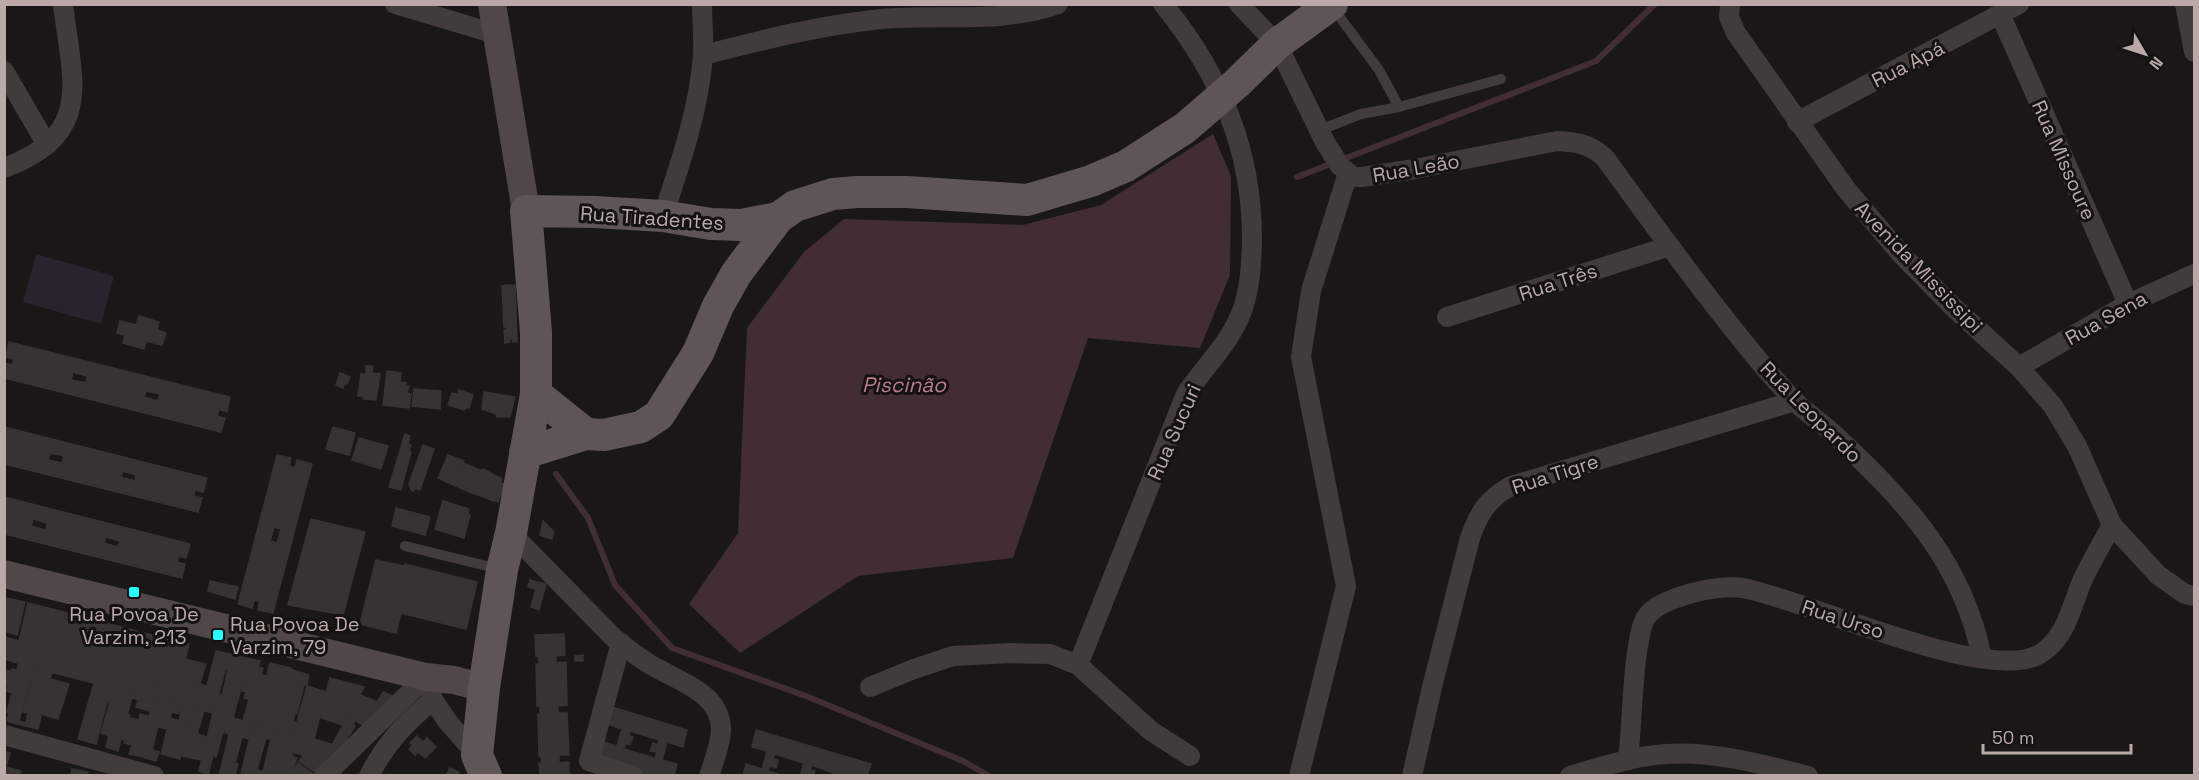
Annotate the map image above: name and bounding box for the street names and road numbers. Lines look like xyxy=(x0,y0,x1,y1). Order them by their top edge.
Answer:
street label: Rua Apá xyxy=(1867,35,1949,93)
street label: Rua Missoure xyxy=(2026,96,2102,224)
street label: Rua Leão xyxy=(1371,148,1461,188)
street label: Avenida Mississipi xyxy=(1850,196,1988,338)
street label: Rua Tiradentes xyxy=(579,200,725,236)
street label: Rua Três xyxy=(1516,257,1600,307)
street label: Rua Sena xyxy=(2061,285,2151,351)
street label: Rua Leopardo xyxy=(1755,356,1867,468)
street label: Rua Sucuri xyxy=(1141,380,1207,484)
street label: Rua Tigre xyxy=(1509,448,1601,500)
street label: Rua Urso xyxy=(1799,593,1887,645)

